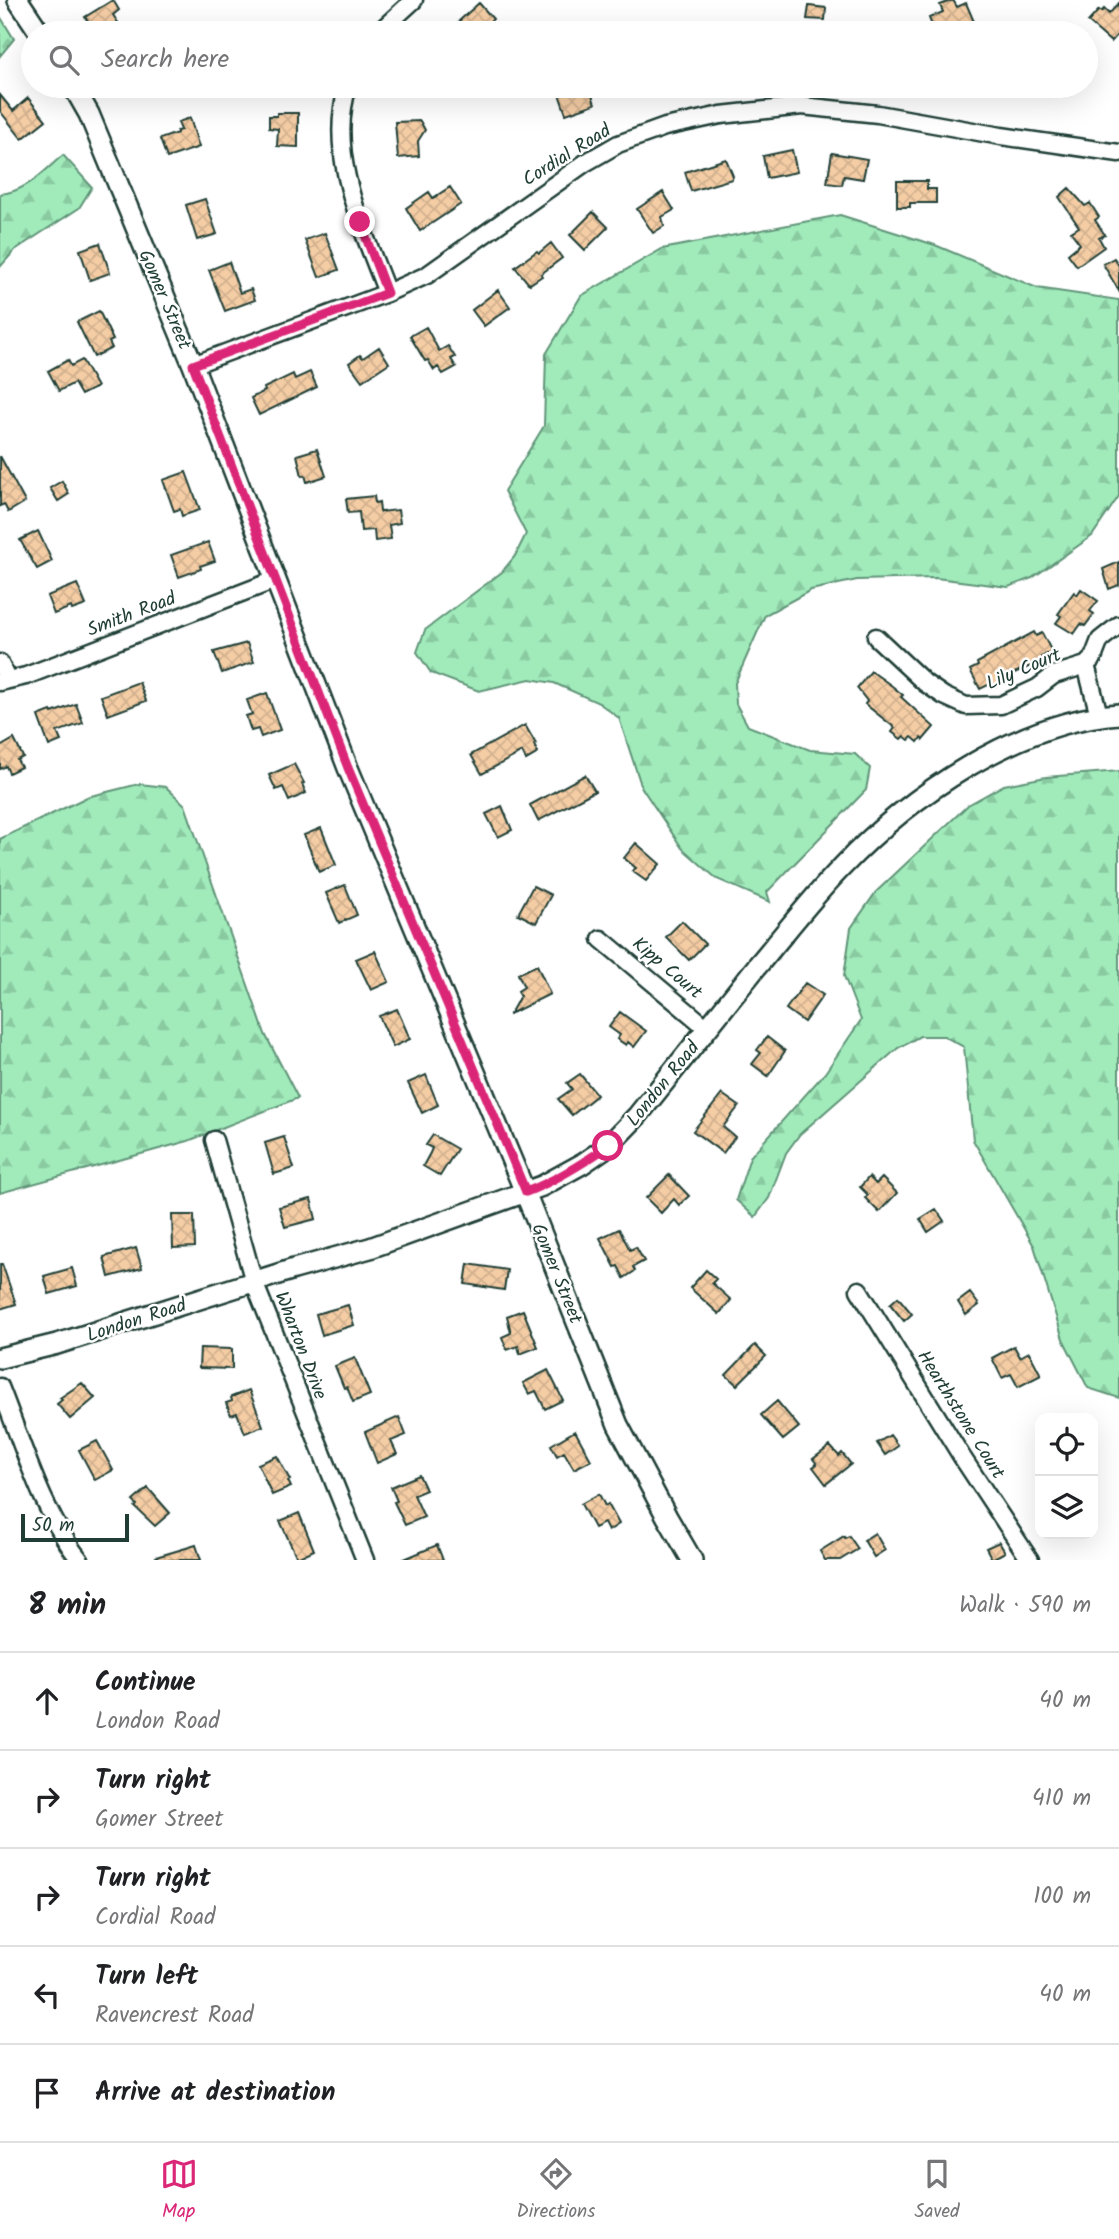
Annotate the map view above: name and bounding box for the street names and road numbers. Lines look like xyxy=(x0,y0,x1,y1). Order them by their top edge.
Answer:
street label: Cordial Road xyxy=(517,116,618,195)
street label: Gomer Street xyxy=(130,245,199,355)
street label: Smith Road xyxy=(83,584,181,646)
street label: Lily Court xyxy=(982,640,1067,699)
street label: Kipp Court xyxy=(625,930,709,1008)
street label: London Road xyxy=(619,1034,708,1134)
street label: Gomer Street xyxy=(522,1219,590,1329)
street label: Wharton Drive xyxy=(266,1287,335,1405)
street label: London Road xyxy=(83,1291,191,1351)
street label: Hearthstone Court xyxy=(909,1345,1012,1486)

